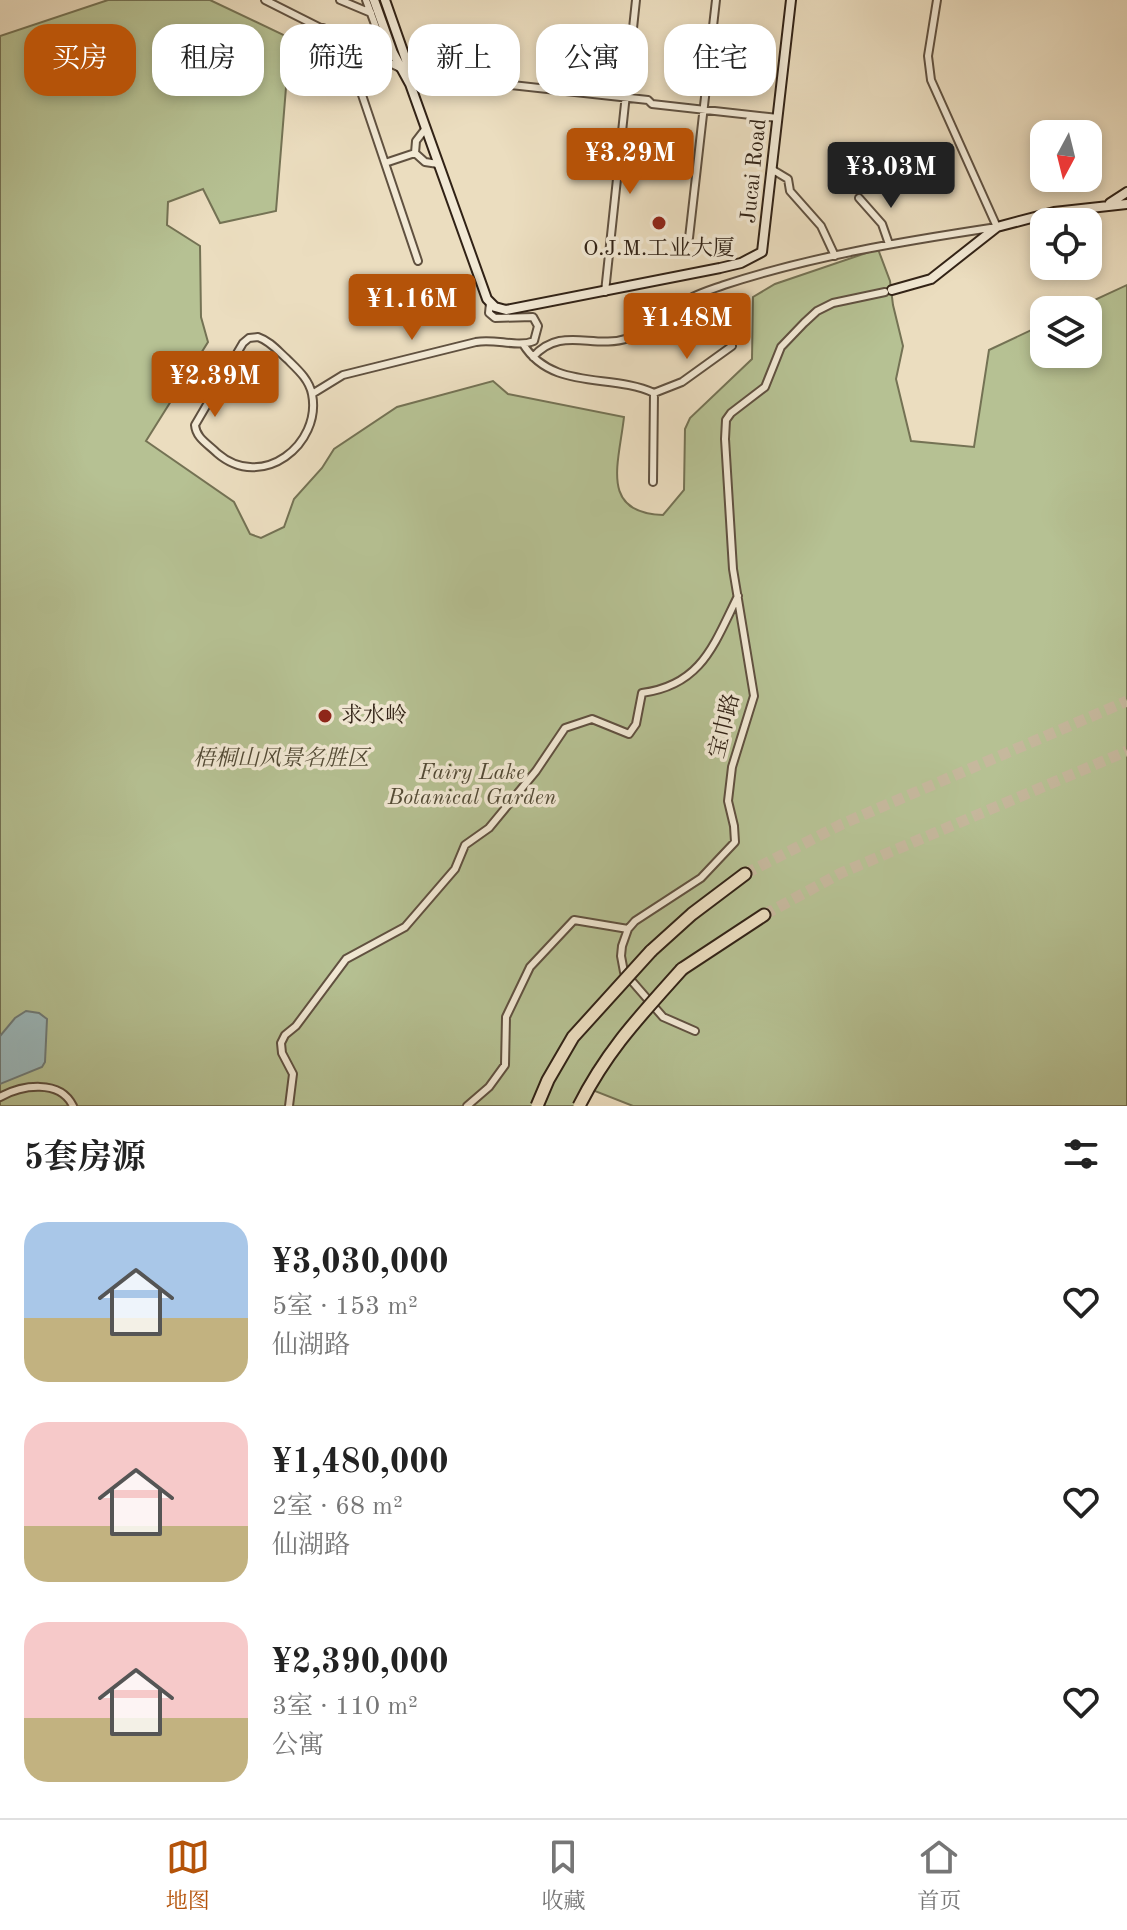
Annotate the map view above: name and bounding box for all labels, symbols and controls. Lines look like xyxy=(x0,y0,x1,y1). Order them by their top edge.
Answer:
chip: 买房 xyxy=(24,24,136,96)
chip: 租房 xyxy=(152,24,264,96)
chip: 筛选 xyxy=(280,24,392,96)
chip: 新上 xyxy=(408,24,520,96)
chip: 公寓 xyxy=(536,24,648,96)
chip: 住宅 xyxy=(664,24,776,96)
street label: Jucai Road xyxy=(738,118,770,224)
north arrow xyxy=(1030,120,1102,192)
map controls xyxy=(1030,120,1102,368)
pin: ¥3.29M xyxy=(565,128,695,196)
text: ¥3.29M xyxy=(585,141,675,167)
pin: ¥3.03M xyxy=(826,142,956,210)
text: ¥3.03M xyxy=(846,155,936,181)
button: locate xyxy=(1030,208,1102,280)
marker: O.J.M.工业大厦 xyxy=(650,214,668,232)
place label: O.J.M.工业大厦 xyxy=(583,236,735,260)
pin: ¥1.16M xyxy=(347,274,477,342)
text: ¥1.16M xyxy=(367,287,457,313)
pin: ¥1.48M xyxy=(622,293,752,361)
button: layers xyxy=(1030,296,1102,368)
text: ¥1.48M xyxy=(642,306,732,332)
pin: ¥2.39M xyxy=(150,351,280,419)
text: ¥2.39M xyxy=(170,364,260,390)
street label: 宝巾路 xyxy=(704,691,744,761)
place label: 求水岭 xyxy=(341,703,407,727)
marker: 求水岭 xyxy=(316,707,334,725)
park label: 梧桐山风景名胜区 xyxy=(193,746,372,770)
park label: Fairy Lake Botanical Garden xyxy=(387,762,557,809)
icon: filters xyxy=(1059,1132,1103,1176)
text: 5套房源 xyxy=(24,1142,146,1176)
text: ¥3,030,000 xyxy=(272,1246,449,1280)
icon: home xyxy=(88,1254,184,1350)
icon: heart xyxy=(1059,1280,1103,1324)
text: 5室 · 153 m² xyxy=(272,1294,418,1320)
text: 仙湖路 xyxy=(272,1333,350,1359)
text: ¥1,480,000 xyxy=(272,1446,449,1480)
icon: home xyxy=(88,1454,184,1550)
icon: heart xyxy=(1059,1480,1103,1524)
text: 2室 · 68 m² xyxy=(272,1494,403,1520)
text: 仙湖路 xyxy=(272,1533,350,1559)
text: ¥2,390,000 xyxy=(272,1646,449,1680)
icon: home xyxy=(88,1654,184,1750)
icon: heart xyxy=(1059,1680,1103,1724)
text: 3室 · 110 m² xyxy=(272,1694,418,1720)
text: 公寓 xyxy=(272,1733,324,1759)
tab: 地图 xyxy=(166,1835,210,1916)
tab: 收藏 xyxy=(541,1835,585,1916)
tab: 首页 xyxy=(917,1835,961,1916)

